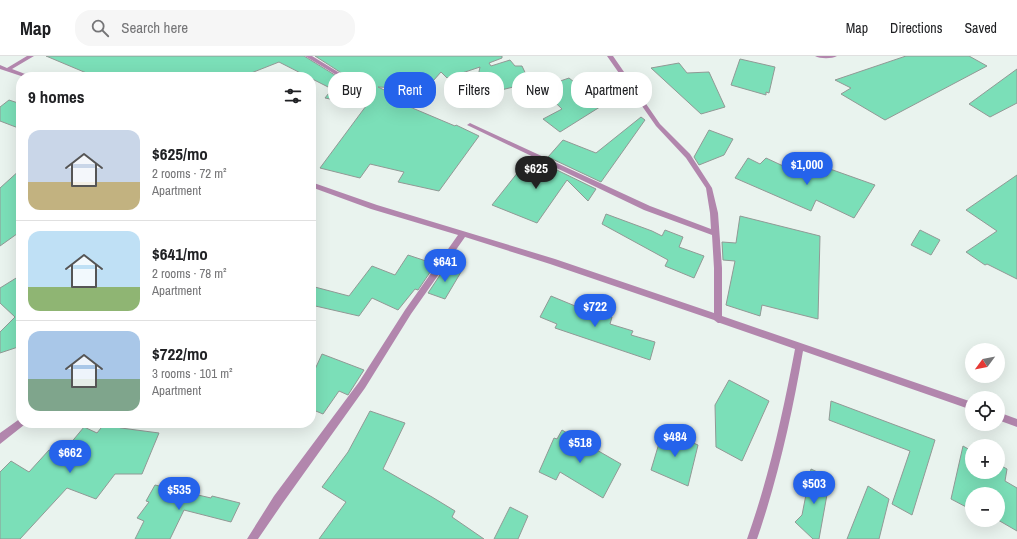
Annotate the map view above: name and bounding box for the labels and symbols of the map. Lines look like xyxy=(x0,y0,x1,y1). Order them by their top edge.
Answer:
pin: $1,000 xyxy=(774,152,840,186)
pin: $625 xyxy=(512,156,560,190)
pin: $641 xyxy=(421,249,469,283)
pin: $722 xyxy=(571,294,619,328)
north arrow xyxy=(965,343,1005,383)
pin: $484 xyxy=(651,424,699,458)
pin: $518 xyxy=(556,430,604,464)
pin: $662 xyxy=(46,440,94,474)
pin: $503 xyxy=(790,471,838,505)
pin: $535 xyxy=(155,477,203,511)

